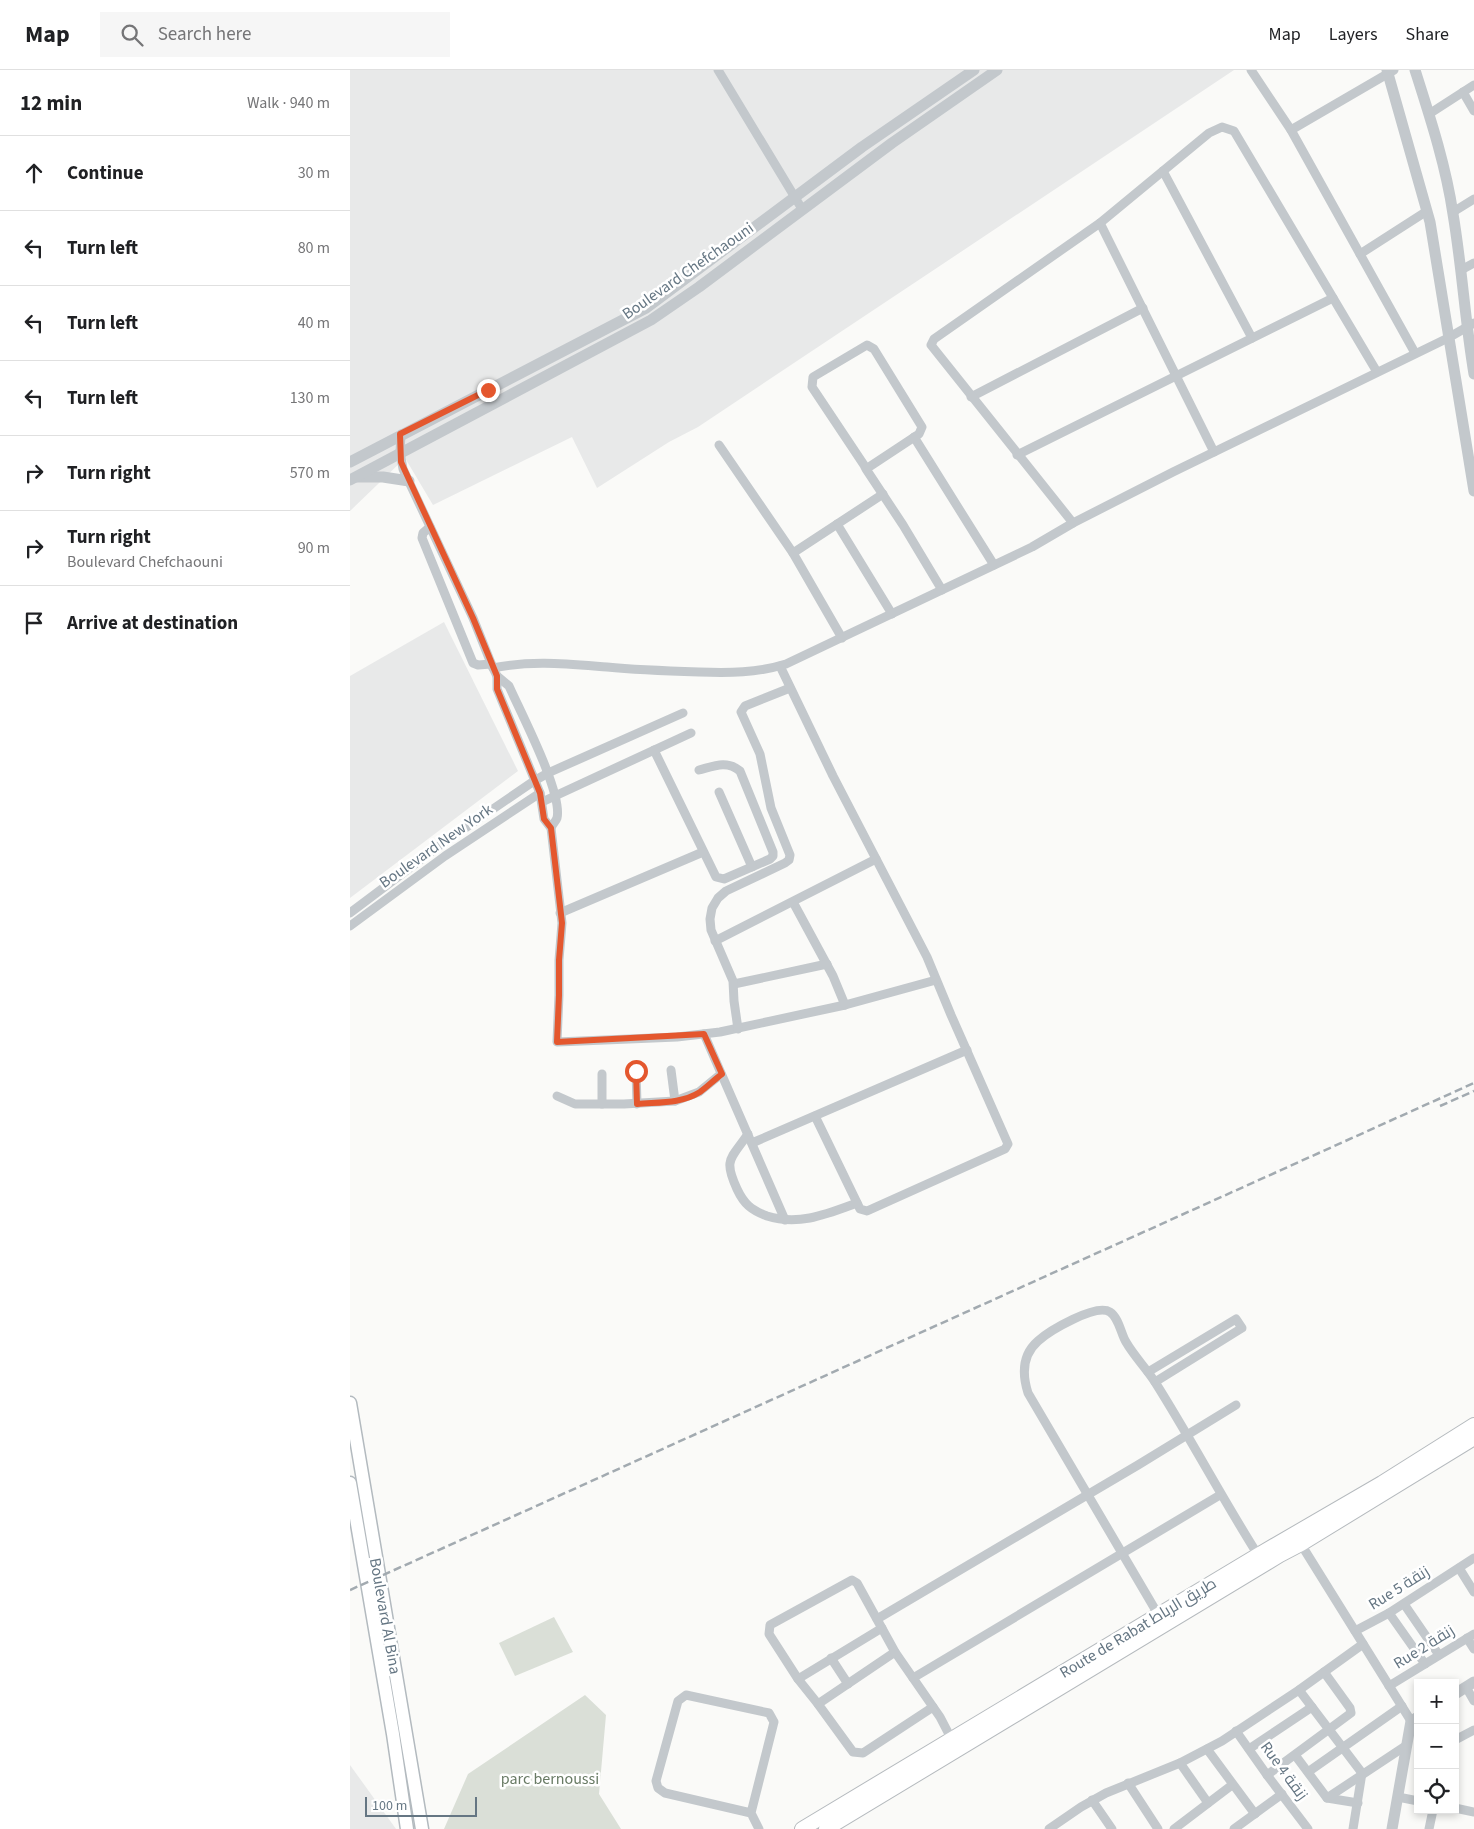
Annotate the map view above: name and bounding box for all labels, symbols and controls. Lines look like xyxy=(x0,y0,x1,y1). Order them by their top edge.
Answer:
search box xyxy=(100,12,450,57)
text: Map xyxy=(25,17,70,52)
icon: search xyxy=(118,21,146,49)
text: Search here xyxy=(158,21,251,48)
text: Map xyxy=(1269,22,1301,47)
text: Layers xyxy=(1329,22,1378,47)
text: Share xyxy=(1406,22,1449,47)
text: 12 min xyxy=(20,88,82,118)
text: Walk · 940 m xyxy=(247,92,330,114)
icon: ahead xyxy=(20,159,48,187)
text: Continue xyxy=(67,160,144,187)
text: 30 m xyxy=(298,162,330,184)
street label: Boulevard Chefchaouni xyxy=(618,217,758,325)
icon: left xyxy=(20,234,48,262)
text: Turn left xyxy=(67,235,138,262)
text: 80 m xyxy=(298,237,330,259)
icon: left xyxy=(20,309,48,337)
text: Turn left xyxy=(67,310,138,337)
text: 40 m xyxy=(298,312,330,334)
route end xyxy=(477,379,500,402)
icon: left xyxy=(20,384,48,412)
text: Turn left xyxy=(67,385,138,412)
text: 130 m xyxy=(290,387,330,409)
icon: right xyxy=(20,459,48,487)
text: Turn right xyxy=(67,460,151,487)
text: 570 m xyxy=(290,462,330,484)
text: Turn right xyxy=(67,524,151,551)
icon: right xyxy=(20,534,48,562)
text: 90 m xyxy=(298,537,330,559)
text: Boulevard Chefchaouni xyxy=(67,551,223,573)
icon: arrive xyxy=(20,609,48,637)
text: Arrive at destination xyxy=(67,610,238,637)
street label: Boulevard New York xyxy=(375,799,497,893)
route start xyxy=(625,1060,648,1083)
street label: Boulevard Al Bina xyxy=(364,1556,406,1676)
street label: Rue 5 زنقة xyxy=(1364,1561,1434,1615)
street label: Route de Rabat طريق الرباط xyxy=(1055,1572,1221,1684)
street label: Rue 2 زنقة xyxy=(1389,1620,1459,1674)
map controls xyxy=(1414,1679,1459,1814)
button: + xyxy=(1414,1679,1459,1724)
button: − xyxy=(1414,1724,1459,1769)
street label: Rue 4 زنقة xyxy=(1255,1737,1313,1805)
park label: parc bernoussi xyxy=(501,1768,599,1790)
button: locate xyxy=(1414,1769,1459,1814)
scale bar xyxy=(365,1794,478,1817)
text: 100 m xyxy=(372,1796,407,1816)

